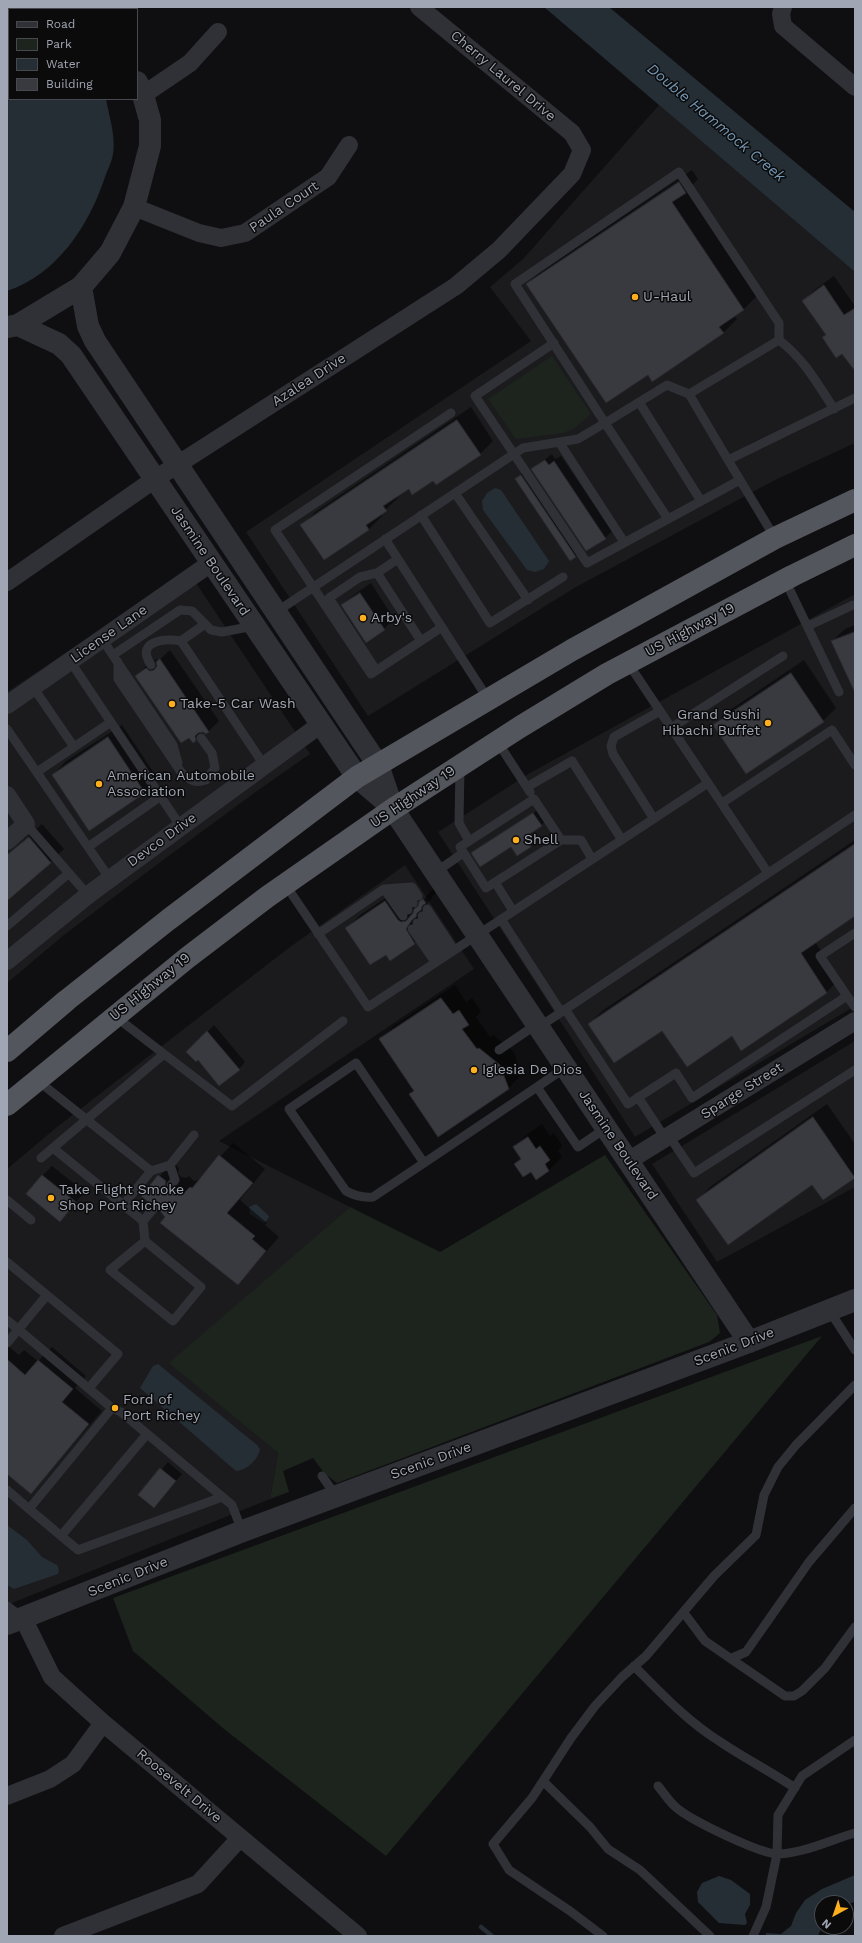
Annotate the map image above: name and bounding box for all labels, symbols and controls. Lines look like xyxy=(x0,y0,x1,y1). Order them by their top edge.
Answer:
legend xyxy=(8,8,138,100)
text: Road xyxy=(46,17,75,31)
street label: Cherry Laurel Drive xyxy=(447,27,559,125)
text: Park xyxy=(46,37,72,51)
text: Water xyxy=(46,57,80,71)
water label: Double Hammock Creek xyxy=(643,60,789,186)
text: Building xyxy=(46,77,93,91)
street label: Paula Court xyxy=(246,178,322,236)
place label: U-Haul xyxy=(643,289,691,305)
marker: U-Haul xyxy=(630,292,640,302)
street label: Azalea Drive xyxy=(269,350,349,410)
street label: Jasmine Boulevard xyxy=(167,503,253,619)
street label: US Highway 19 xyxy=(642,599,738,661)
street label: License Lane xyxy=(67,601,151,667)
place label: Arby's xyxy=(371,610,412,626)
marker: Arby's xyxy=(358,613,368,623)
place label: Take-5 Car Wash xyxy=(180,696,296,712)
marker: Take-5 Car Wash xyxy=(167,699,177,709)
place label: Grand Sushi Hibachi Buffet xyxy=(662,707,760,740)
marker: Grand Sushi Hibachi Buffet xyxy=(763,718,773,728)
street label: US Highway 19 xyxy=(367,762,459,832)
place label: American Automobile Association xyxy=(107,768,255,800)
marker: American Automobile Association xyxy=(94,779,104,789)
street label: Devco Drive xyxy=(124,809,200,871)
place label: Shell xyxy=(524,832,558,848)
marker: Shell xyxy=(511,835,521,845)
street label: US Highway 19 xyxy=(106,949,194,1025)
street label: Sparge Street xyxy=(698,1059,786,1123)
place label: Iglesia De Dios xyxy=(482,1062,582,1078)
marker: Iglesia De Dios xyxy=(469,1065,479,1075)
street label: Jasmine Boulevard xyxy=(575,1087,661,1203)
place label: Take Flight Smoke Shop Port Richey xyxy=(59,1182,184,1214)
marker: Take Flight Smoke Shop Port Richey xyxy=(46,1193,56,1203)
street label: Scenic Drive xyxy=(691,1324,777,1370)
place label: Ford of Port Richey xyxy=(123,1392,200,1424)
marker: Ford of Port Richey xyxy=(110,1403,120,1413)
street label: Scenic Drive xyxy=(388,1439,474,1483)
street label: Scenic Drive xyxy=(86,1553,170,1601)
street label: Roosevelt Drive xyxy=(133,1746,225,1826)
north arrow xyxy=(814,1895,854,1935)
text: N xyxy=(819,1916,834,1931)

